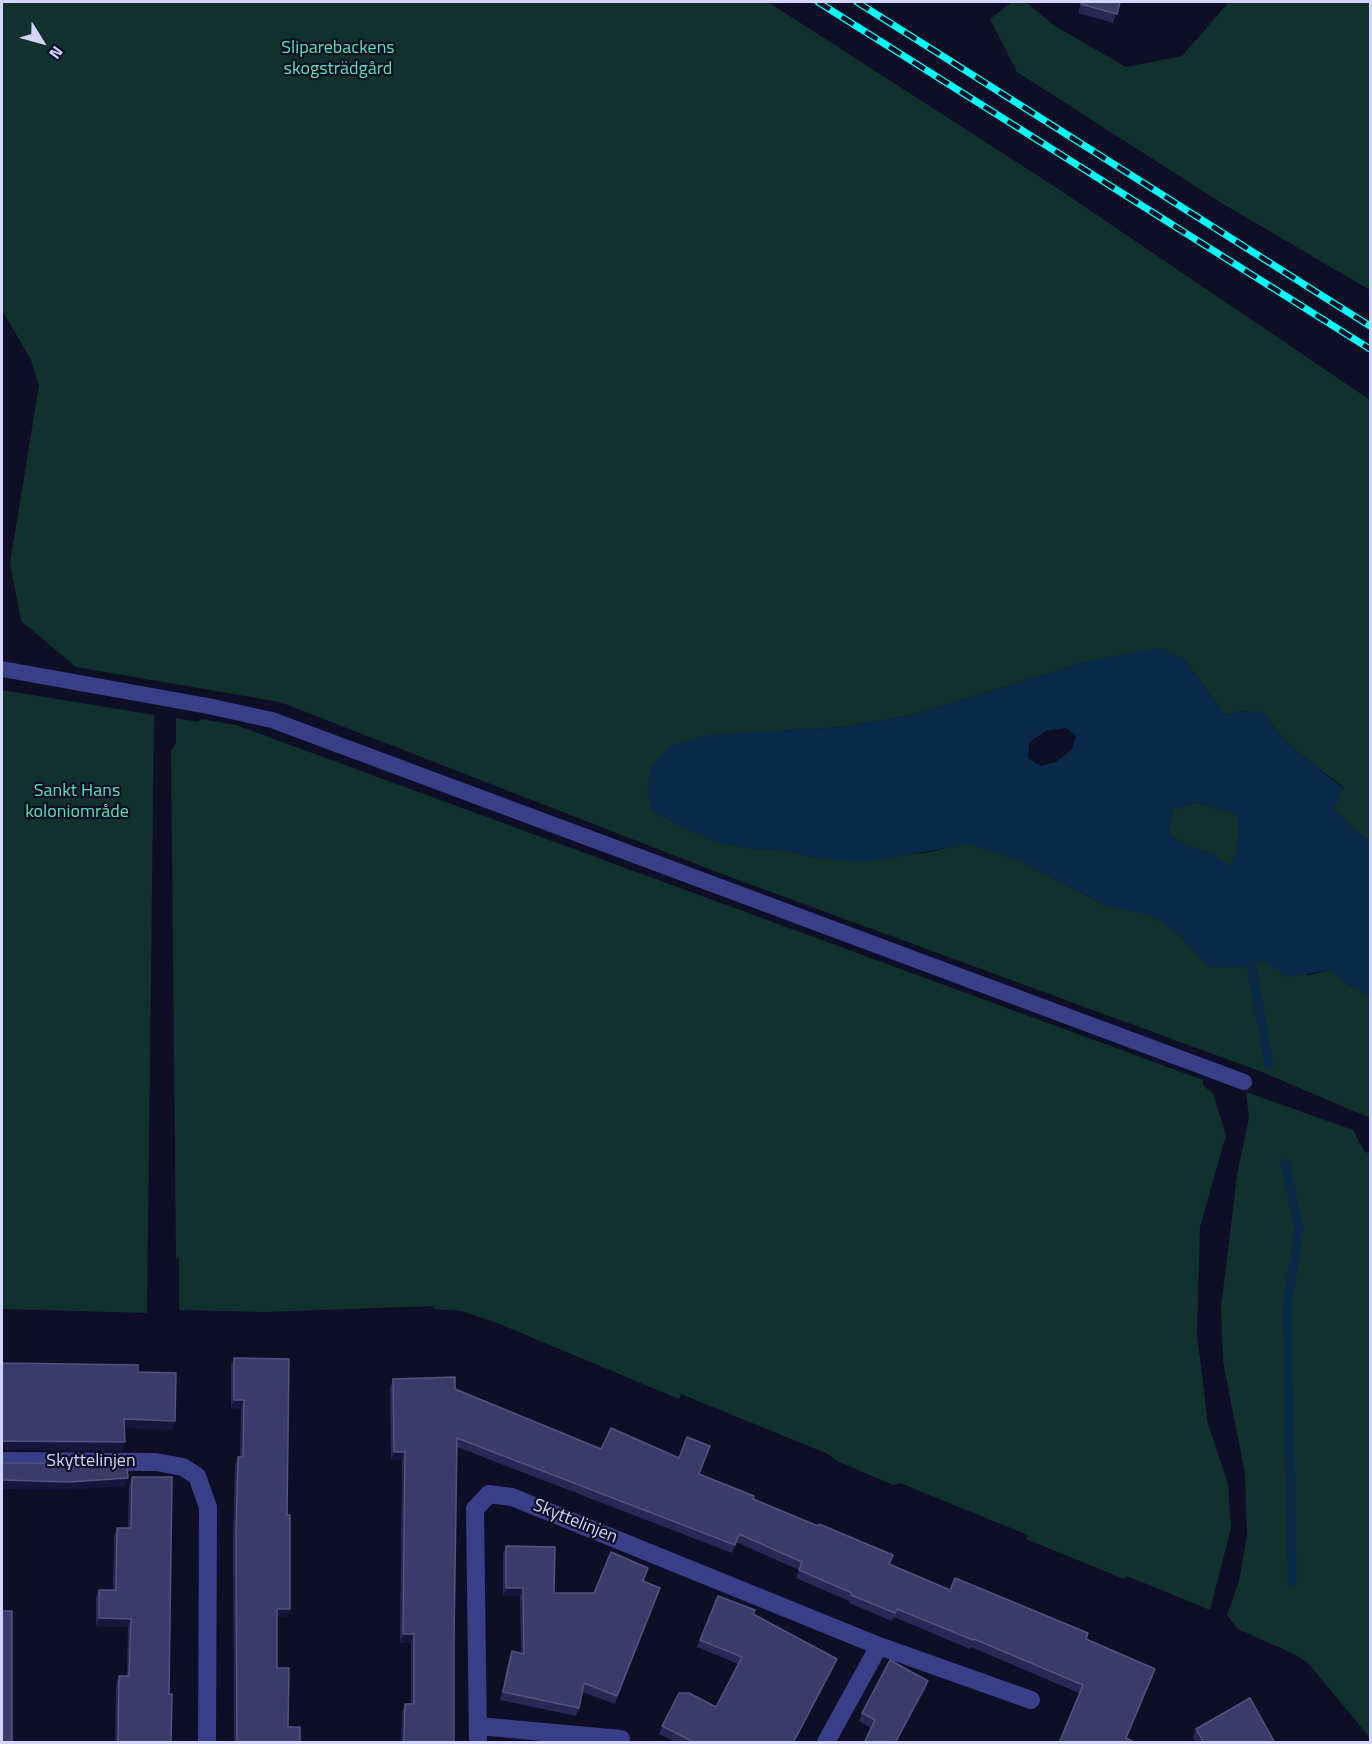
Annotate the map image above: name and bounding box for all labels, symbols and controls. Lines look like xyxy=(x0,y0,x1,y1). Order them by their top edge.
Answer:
north arrow xyxy=(12,12,72,72)
park label: Sliparebackens skogsträdgård xyxy=(281,38,395,80)
text: N xyxy=(43,41,69,64)
park label: Sankt Hans koloniområde xyxy=(25,781,129,824)
street label: Skyttelinjen xyxy=(46,1451,136,1473)
street label: Skyttelinjen xyxy=(530,1495,620,1549)

